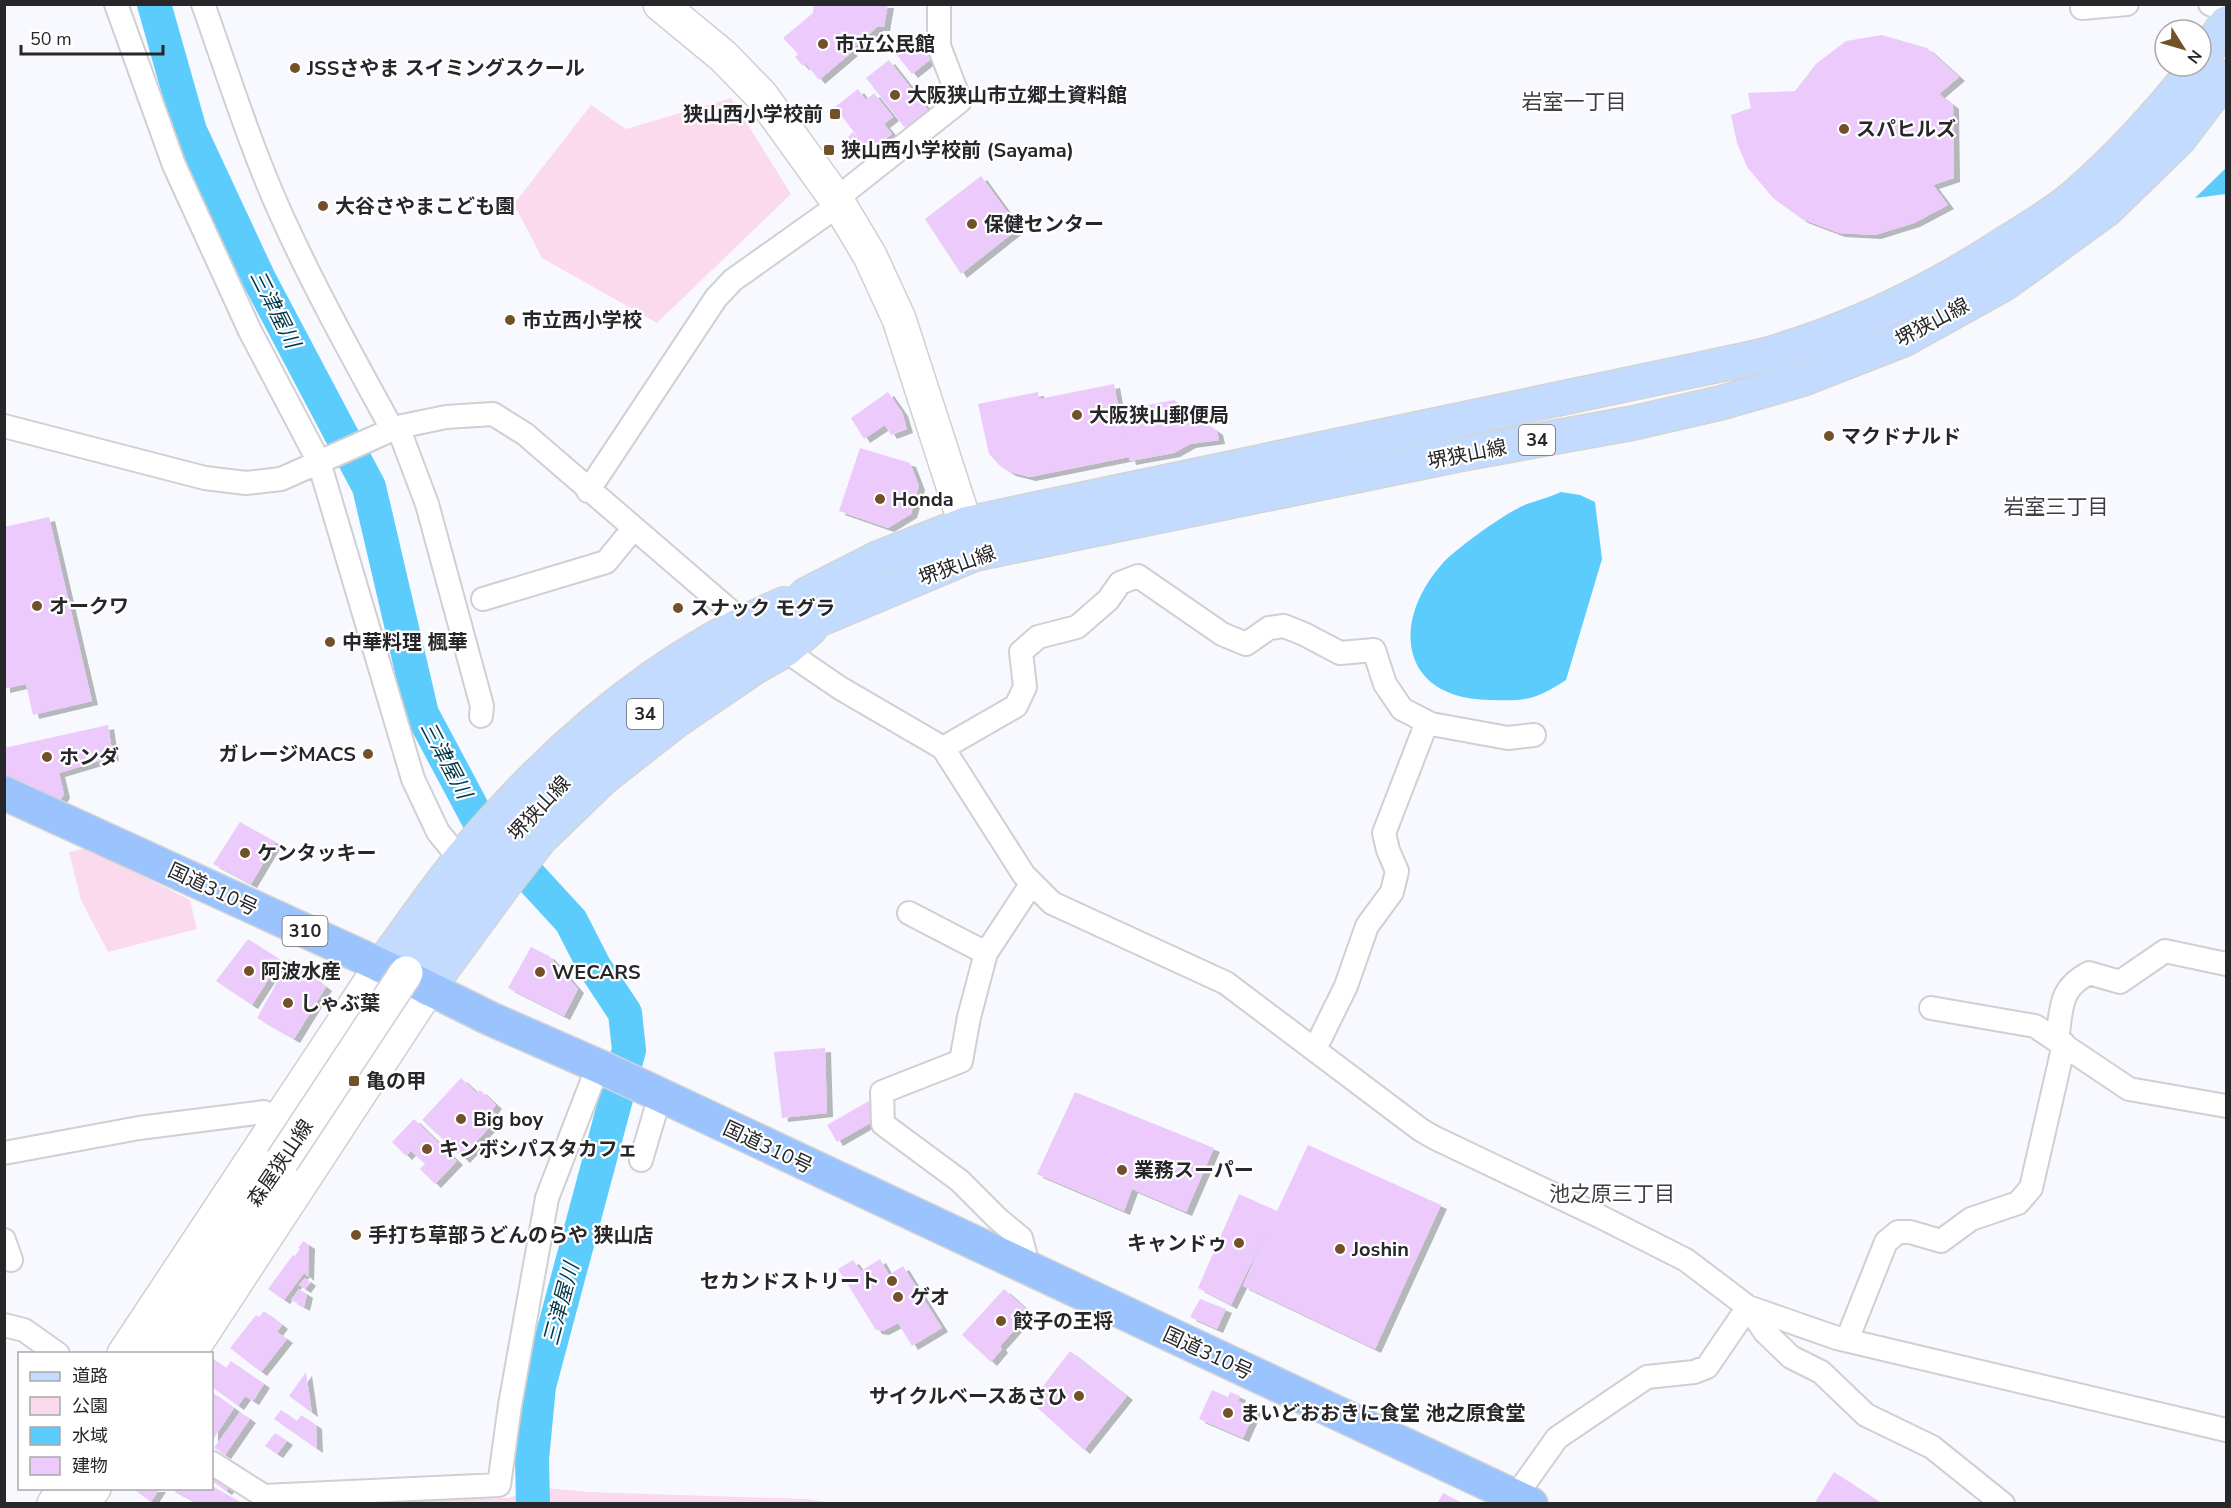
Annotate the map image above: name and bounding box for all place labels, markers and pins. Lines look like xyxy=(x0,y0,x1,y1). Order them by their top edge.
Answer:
place label: 市立公民館 xyxy=(835,31,935,58)
marker: 市立公民館 xyxy=(816,37,830,51)
place label: JSSさやま スイミングスクール xyxy=(306,55,585,82)
marker: JSSさやま スイミングスクール xyxy=(288,61,302,75)
place label: 大阪狭山市立郷土資料館 xyxy=(907,82,1127,109)
marker: 大阪狭山市立郷土資料館 xyxy=(888,88,902,102)
place label: 狭山西小学校前 xyxy=(683,101,823,128)
marker: 狭山西小学校前 xyxy=(828,107,842,121)
place label: スパヒルズ xyxy=(1856,116,1956,143)
marker: スパヒルズ xyxy=(1837,122,1851,136)
place label: 狭山西小学校前 (Sayama) xyxy=(841,137,1074,164)
marker: 狭山西小学校前 (Sayama) xyxy=(822,143,836,157)
place label: 大谷さやまこども園 xyxy=(335,193,515,220)
marker: 大谷さやまこども園 xyxy=(316,199,330,213)
place label: 保健センター xyxy=(984,211,1104,238)
marker: 保健センター xyxy=(965,217,979,231)
place label: 市立西小学校 xyxy=(522,307,642,334)
marker: 市立西小学校 xyxy=(503,313,517,327)
place label: 大阪狭山郵便局 xyxy=(1089,402,1229,429)
marker: 大阪狭山郵便局 xyxy=(1070,408,1084,422)
place label: マクドナルド xyxy=(1841,423,1961,450)
marker: マクドナルド xyxy=(1822,429,1836,443)
place label: Honda xyxy=(892,486,954,513)
marker: Honda xyxy=(873,492,887,506)
place label: オークワ xyxy=(49,593,129,620)
place label: スナック モグラ xyxy=(690,595,835,622)
marker: オークワ xyxy=(30,599,44,613)
marker: スナック モグラ xyxy=(671,601,685,615)
place label: 中華料理 楓華 xyxy=(342,629,467,656)
marker: 中華料理 楓華 xyxy=(323,635,337,649)
place label: ガレージMACS xyxy=(219,741,356,768)
place label: ホンダ xyxy=(59,744,119,771)
marker: ガレージMACS xyxy=(361,747,375,761)
marker: ホンダ xyxy=(40,750,54,764)
place label: ケンタッキー xyxy=(257,840,376,867)
marker: ケンタッキー xyxy=(238,846,252,860)
place label: 阿波水産 xyxy=(261,958,341,985)
place label: WECARS xyxy=(552,959,641,986)
marker: 阿波水産 xyxy=(242,964,256,978)
marker: WECARS xyxy=(533,965,547,979)
place label: しゃぶ葉 xyxy=(300,990,380,1017)
marker: しゃぶ葉 xyxy=(281,996,295,1010)
place label: 亀の甲 xyxy=(366,1068,426,1095)
marker: 亀の甲 xyxy=(347,1074,361,1088)
place label: Big boy xyxy=(473,1106,544,1133)
marker: Big boy xyxy=(454,1112,468,1126)
place label: キンボシパスタカフェ xyxy=(439,1136,638,1163)
marker: キンボシパスタカフェ xyxy=(420,1142,434,1156)
place label: 業務スーパー xyxy=(1134,1157,1254,1184)
marker: 業務スーパー xyxy=(1115,1163,1129,1177)
place label: 手打ち草部うどんのらや 狭山店 xyxy=(368,1222,653,1249)
marker: 手打ち草部うどんのらや 狭山店 xyxy=(349,1228,363,1242)
place label: キャンドゥ xyxy=(1127,1230,1227,1257)
marker: キャンドゥ xyxy=(1232,1236,1246,1250)
place label: Joshin xyxy=(1351,1236,1409,1263)
marker: Joshin xyxy=(1333,1242,1347,1256)
place label: セカンドストリート xyxy=(700,1268,880,1295)
marker: セカンドストリート xyxy=(885,1274,899,1288)
place label: ゲオ xyxy=(910,1284,950,1311)
marker: ゲオ xyxy=(891,1290,905,1304)
place label: 餃子の王将 xyxy=(1013,1308,1113,1335)
marker: 餃子の王将 xyxy=(994,1314,1008,1328)
place label: サイクルベースあさひ xyxy=(869,1383,1067,1410)
marker: サイクルベースあさひ xyxy=(1072,1389,1086,1403)
place label: まいどおおきに食堂 池之原食堂 xyxy=(1240,1400,1525,1427)
marker: まいどおおきに食堂 池之原食堂 xyxy=(1221,1406,1235,1420)

